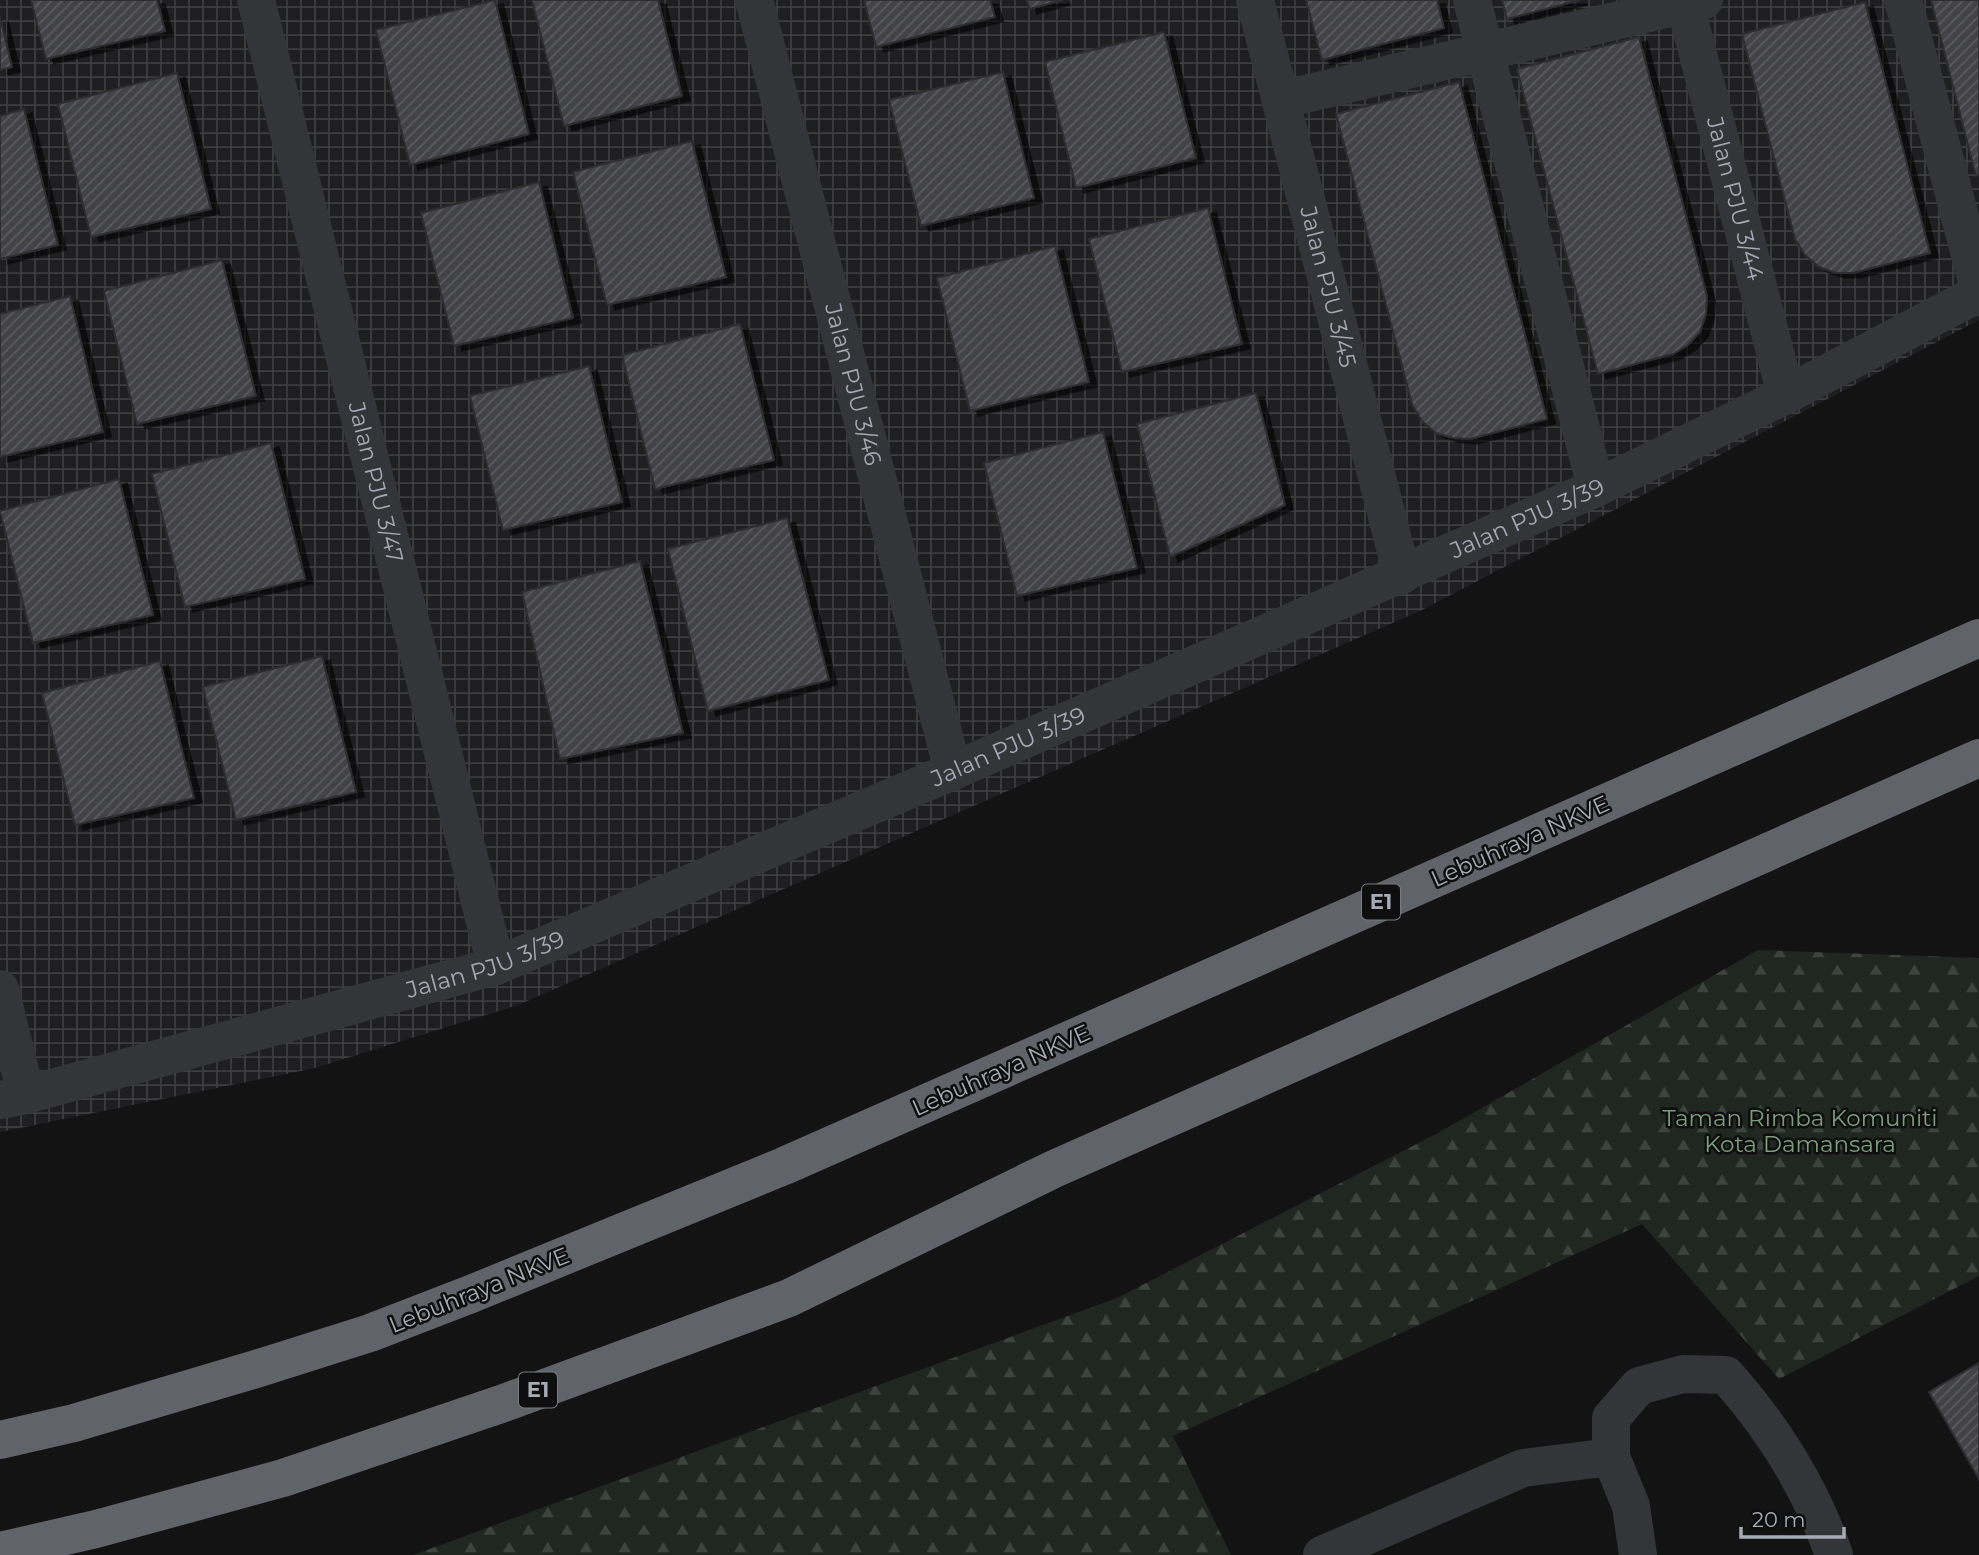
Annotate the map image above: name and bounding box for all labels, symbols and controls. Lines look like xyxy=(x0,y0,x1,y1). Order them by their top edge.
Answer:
street label: Jalan PJU 3/44 xyxy=(1701,113,1770,283)
street label: Jalan PJU 3/45 xyxy=(1294,202,1362,370)
street label: Jalan PJU 3/46 xyxy=(819,299,888,468)
street label: Jalan PJU 3/47 xyxy=(342,398,409,566)
street label: Jalan PJU 3/39 xyxy=(1445,472,1609,565)
street label: Jalan PJU 3/39 xyxy=(926,701,1090,793)
street label: Lebuhraya NKVE xyxy=(1427,789,1613,893)
road number: E1 xyxy=(1362,884,1400,920)
street label: Jalan PJU 3/39 xyxy=(402,924,569,1004)
street label: Lebuhraya NKVE xyxy=(908,1018,1094,1122)
park label: Taman Rimba Komuniti Kota Damansara xyxy=(1662,1104,1938,1158)
street label: Lebuhraya NKVE xyxy=(385,1241,573,1339)
road number: E1 xyxy=(519,1372,557,1408)
scale bar xyxy=(1741,1496,1844,1540)
text: 20 m xyxy=(1752,1507,1806,1532)

